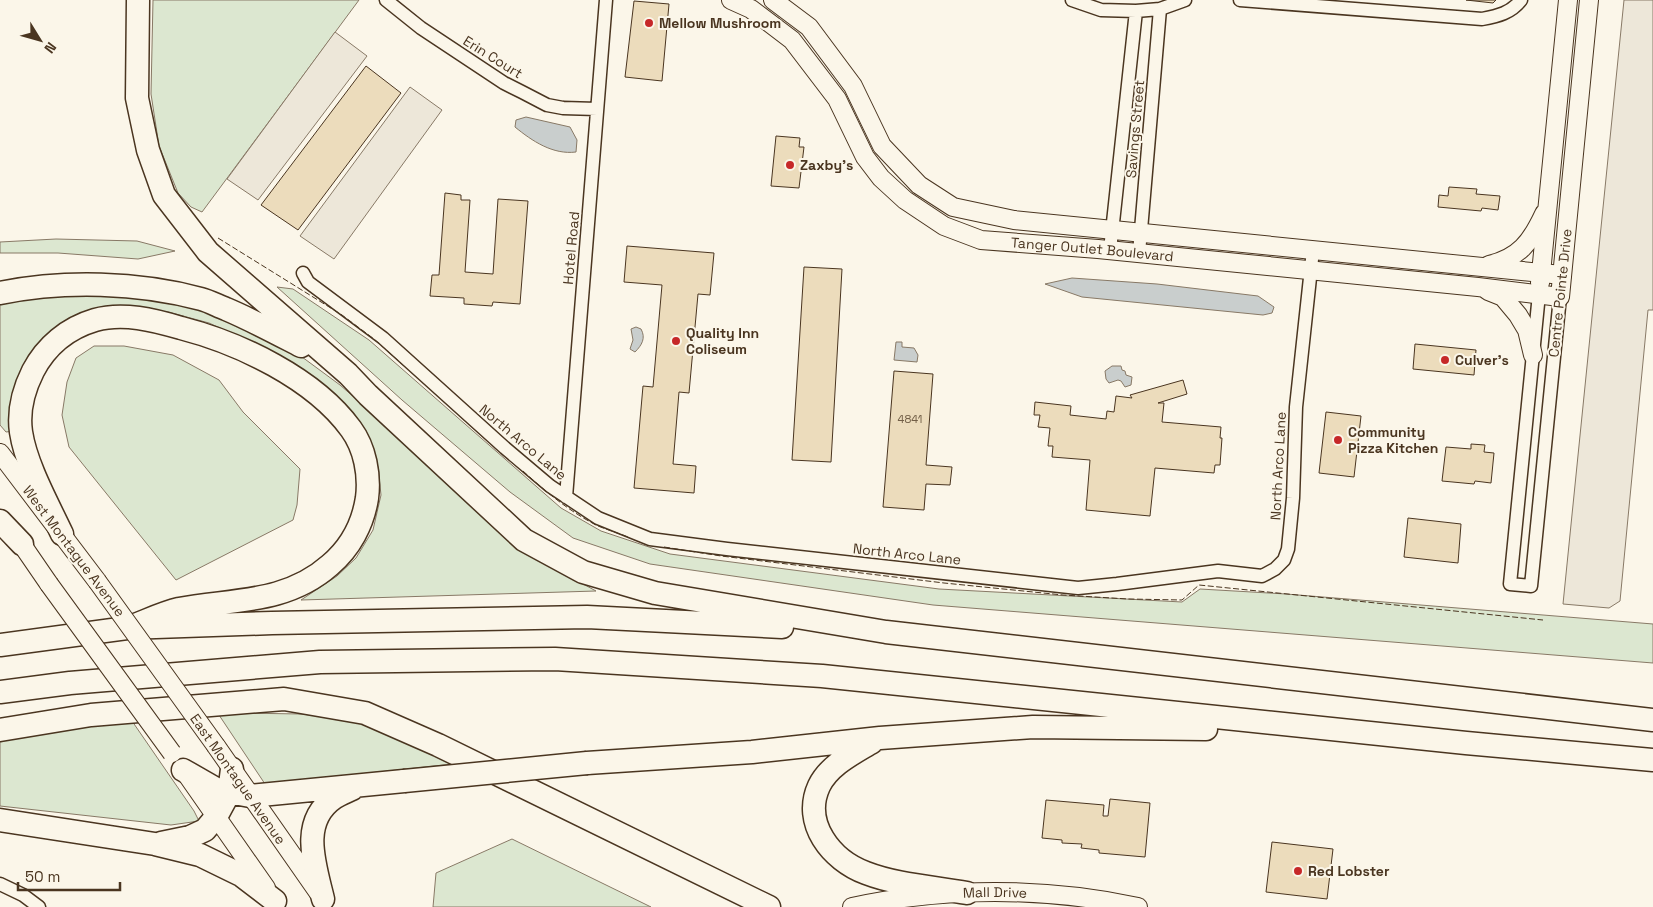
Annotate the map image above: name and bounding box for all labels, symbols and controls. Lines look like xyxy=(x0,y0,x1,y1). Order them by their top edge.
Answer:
place label: Mellow Mushroom xyxy=(659,14,781,32)
north arrow xyxy=(15,15,65,65)
marker: Mellow Mushroom xyxy=(643,17,655,29)
street label: Erin Court xyxy=(460,32,526,82)
text: N xyxy=(40,39,60,57)
street label: Savings Street xyxy=(1122,79,1148,179)
place label: Zaxby's xyxy=(800,156,853,174)
marker: Zaxby's xyxy=(784,159,796,171)
street label: Hotel Road xyxy=(559,211,583,285)
street label: Centre Pointe Drive xyxy=(1544,228,1576,358)
street label: Tanger Outlet Boulevard xyxy=(1010,233,1174,266)
place label: Quality Inn Coliseum xyxy=(686,324,759,358)
marker: Quality Inn Coliseum xyxy=(670,335,682,347)
place label: Culver's xyxy=(1455,351,1509,369)
marker: Culver's xyxy=(1439,354,1451,366)
street label: North Arco Lane xyxy=(476,400,570,484)
street label: North Arco Lane xyxy=(1266,411,1290,521)
house number: 4841 xyxy=(898,412,922,426)
place label: Community Pizza Kitchen xyxy=(1348,423,1438,457)
marker: Community Pizza Kitchen xyxy=(1332,434,1344,446)
street label: West Montague Avenue xyxy=(19,482,129,620)
street label: North Arco Lane xyxy=(852,539,962,569)
street label: East Montague Avenue xyxy=(186,710,290,848)
scale bar xyxy=(18,860,120,892)
place label: Red Lobster xyxy=(1308,862,1390,880)
marker: Red Lobster xyxy=(1292,865,1304,877)
text: 50 m xyxy=(25,867,60,886)
street label: Mall Drive xyxy=(963,883,1027,902)

